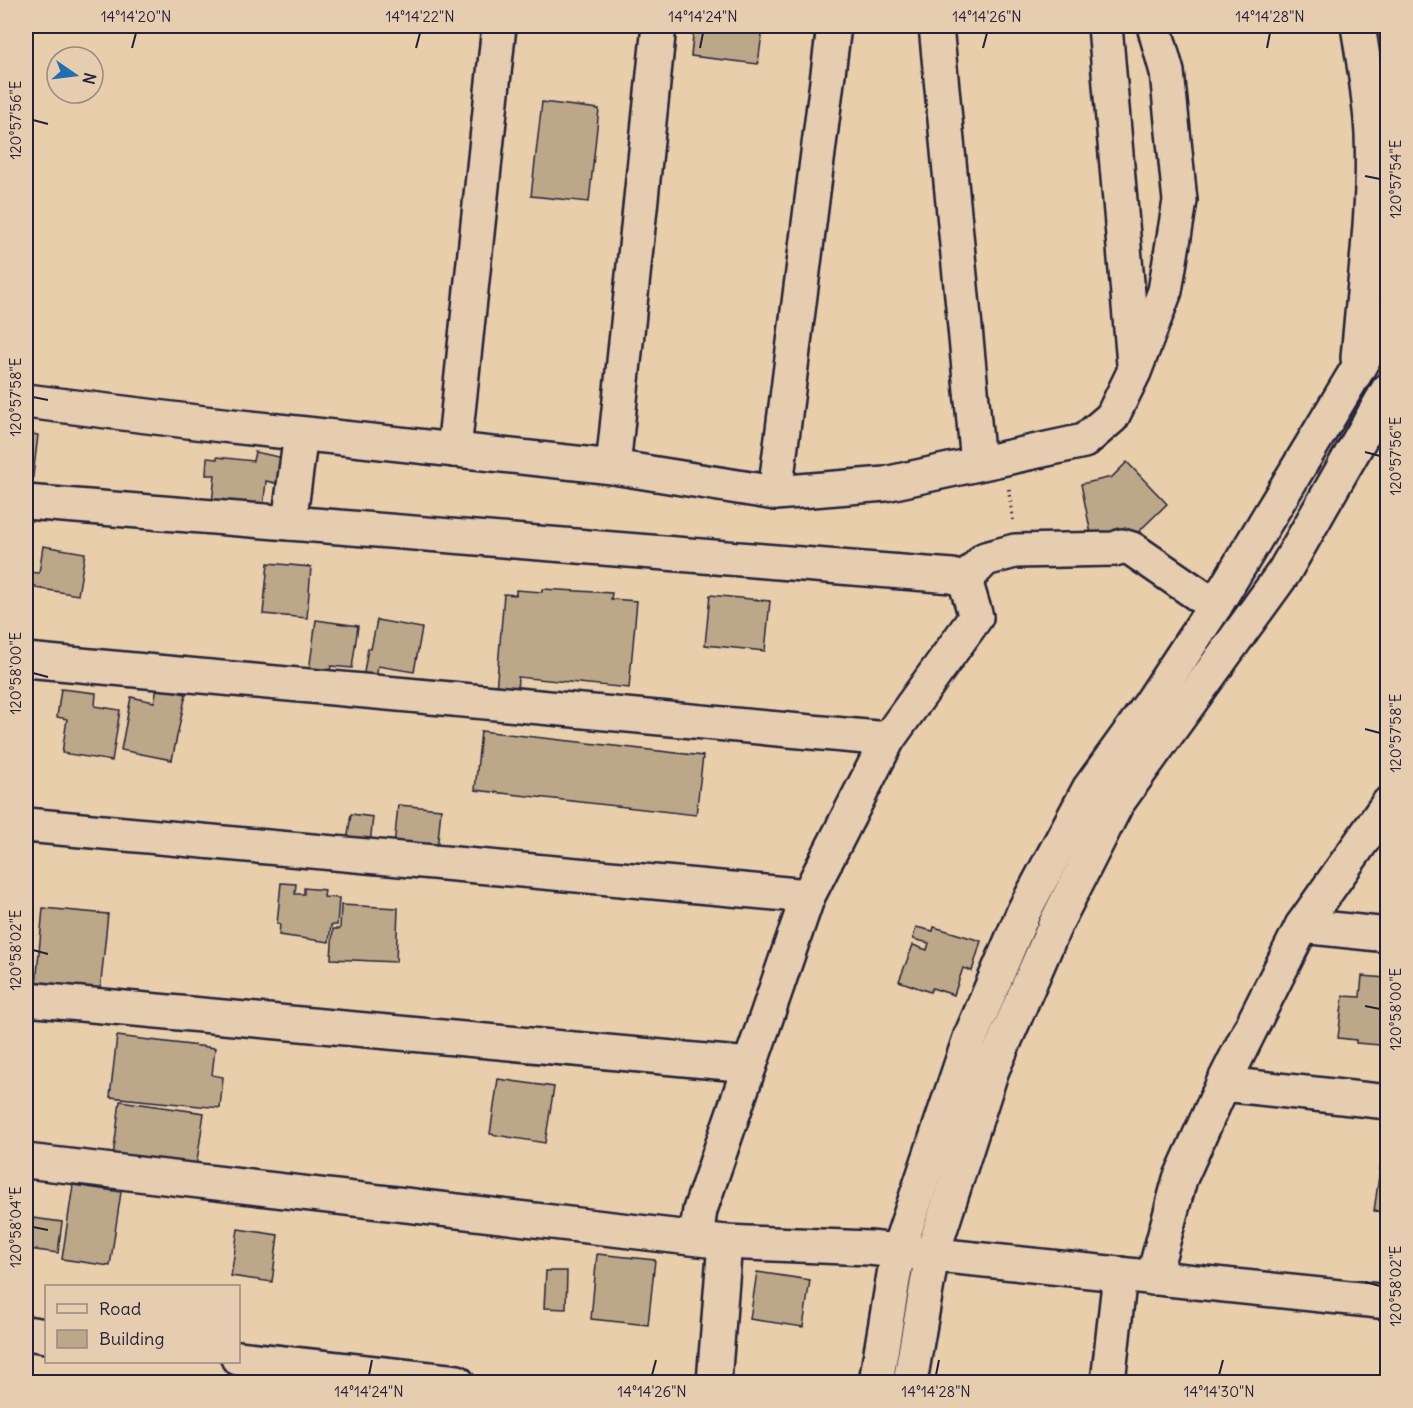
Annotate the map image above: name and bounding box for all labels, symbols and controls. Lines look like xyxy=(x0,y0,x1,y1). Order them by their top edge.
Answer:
text: 14°14'20"N xyxy=(101,7,171,26)
text: 14°14'22"N xyxy=(385,7,455,26)
text: 14°14'24"N xyxy=(668,7,738,26)
text: 14°14'26"N xyxy=(952,7,1022,26)
text: 14°14'28"N xyxy=(1235,7,1305,26)
north arrow xyxy=(45,45,105,105)
text: N xyxy=(79,71,101,86)
text: 120°57'56"E xyxy=(6,80,25,160)
text: 120°57'54"E xyxy=(1386,139,1405,219)
text: 120°57'58"E xyxy=(6,357,25,437)
text: 120°57'56"E xyxy=(1386,416,1405,496)
text: 120°58'00"E xyxy=(6,631,25,714)
text: 120°57'58"E xyxy=(1386,693,1405,773)
text: 120°58'02"E xyxy=(6,909,25,991)
text: 120°58'00"E xyxy=(1386,967,1405,1050)
text: 120°58'04"E xyxy=(6,1186,25,1268)
text: 120°58'02"E xyxy=(1386,1245,1405,1327)
legend xyxy=(45,1285,240,1363)
text: Road xyxy=(99,1297,142,1320)
text: Building xyxy=(99,1327,164,1350)
text: 14°14'24"N xyxy=(334,1382,404,1401)
text: 14°14'26"N xyxy=(617,1382,687,1401)
text: 14°14'28"N xyxy=(901,1382,971,1401)
text: 14°14'30"N xyxy=(1184,1382,1255,1401)

